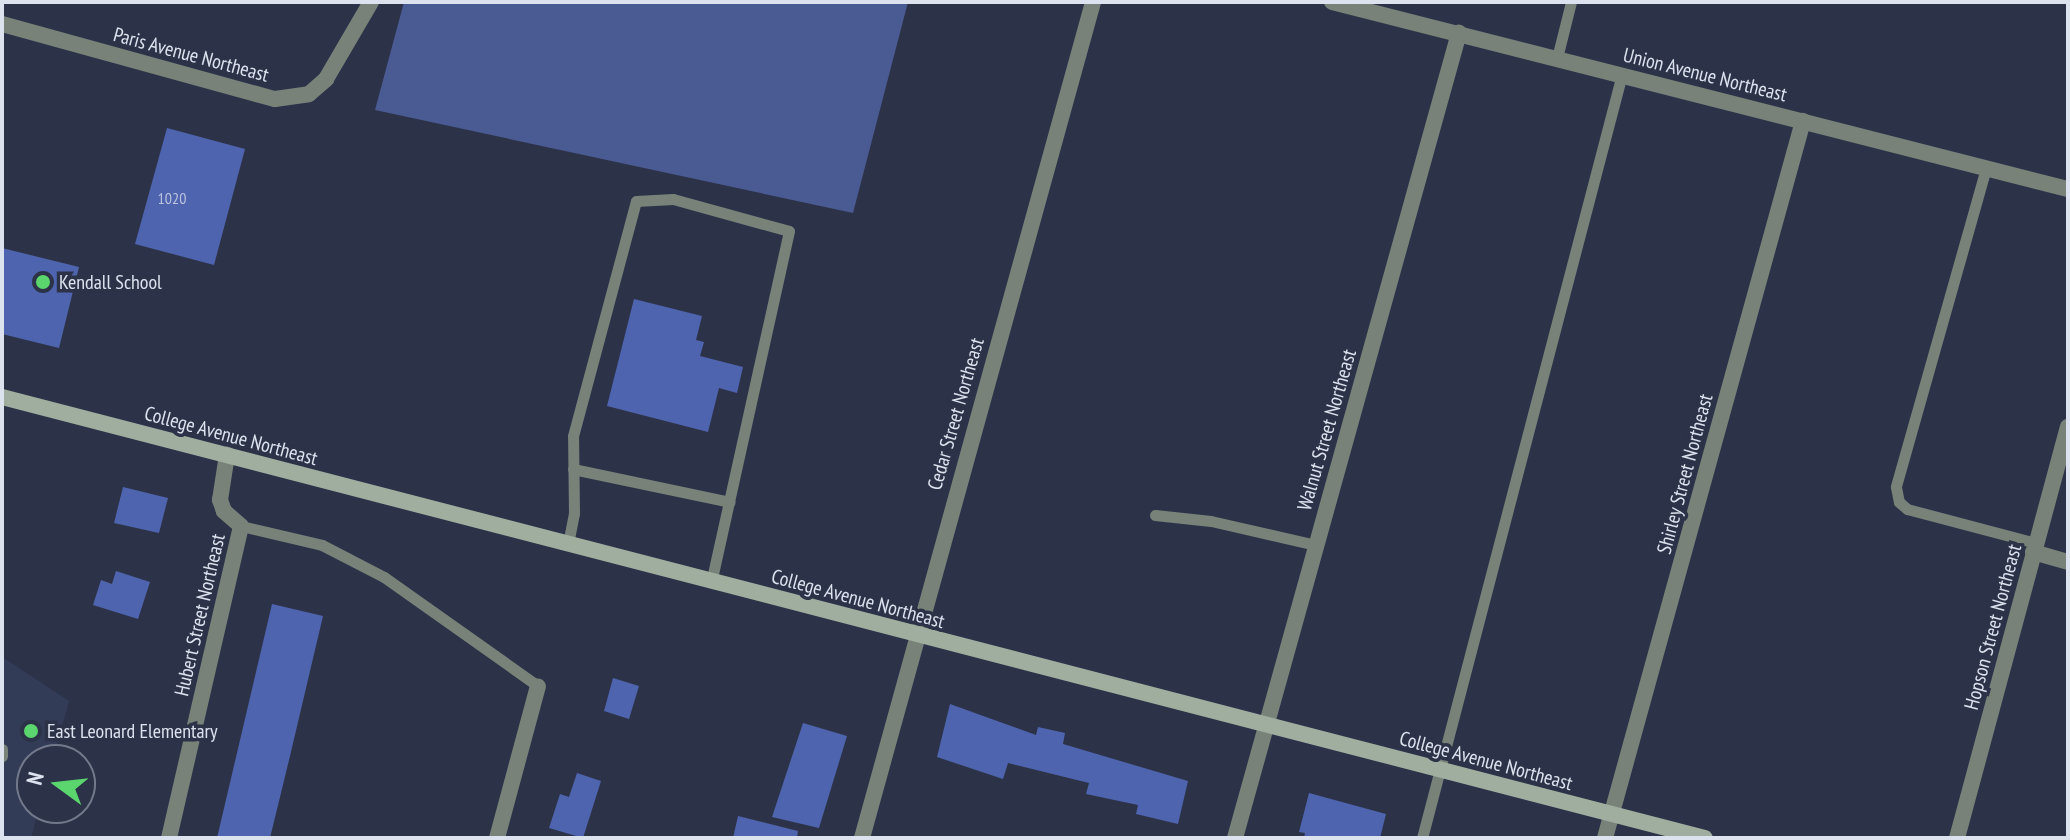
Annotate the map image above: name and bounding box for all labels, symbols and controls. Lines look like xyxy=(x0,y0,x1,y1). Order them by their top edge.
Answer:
street label: Paris Avenue Northeast xyxy=(110,23,272,87)
street label: Union Avenue Northeast xyxy=(1620,43,1790,107)
house number: 1020 xyxy=(158,188,186,208)
place label: Kendall School xyxy=(59,270,162,294)
marker: Kendall School xyxy=(34,273,52,291)
street label: Cedar Street Northeast xyxy=(923,335,989,493)
street label: Walnut Street Northeast xyxy=(1293,347,1361,513)
street label: Shirley Street Northeast xyxy=(1652,391,1718,557)
street label: College Avenue Northeast xyxy=(142,401,320,471)
street label: Hubert Street Northeast xyxy=(170,531,230,699)
street label: Hopson Street Northeast xyxy=(1959,542,2027,712)
street label: College Avenue Northeast xyxy=(769,564,947,634)
place label: East Leonard Elementary xyxy=(47,719,217,743)
marker: East Leonard Elementary xyxy=(22,722,40,740)
street label: College Avenue Northeast xyxy=(1397,726,1575,796)
north arrow xyxy=(16,744,96,824)
text: N xyxy=(20,769,50,788)

